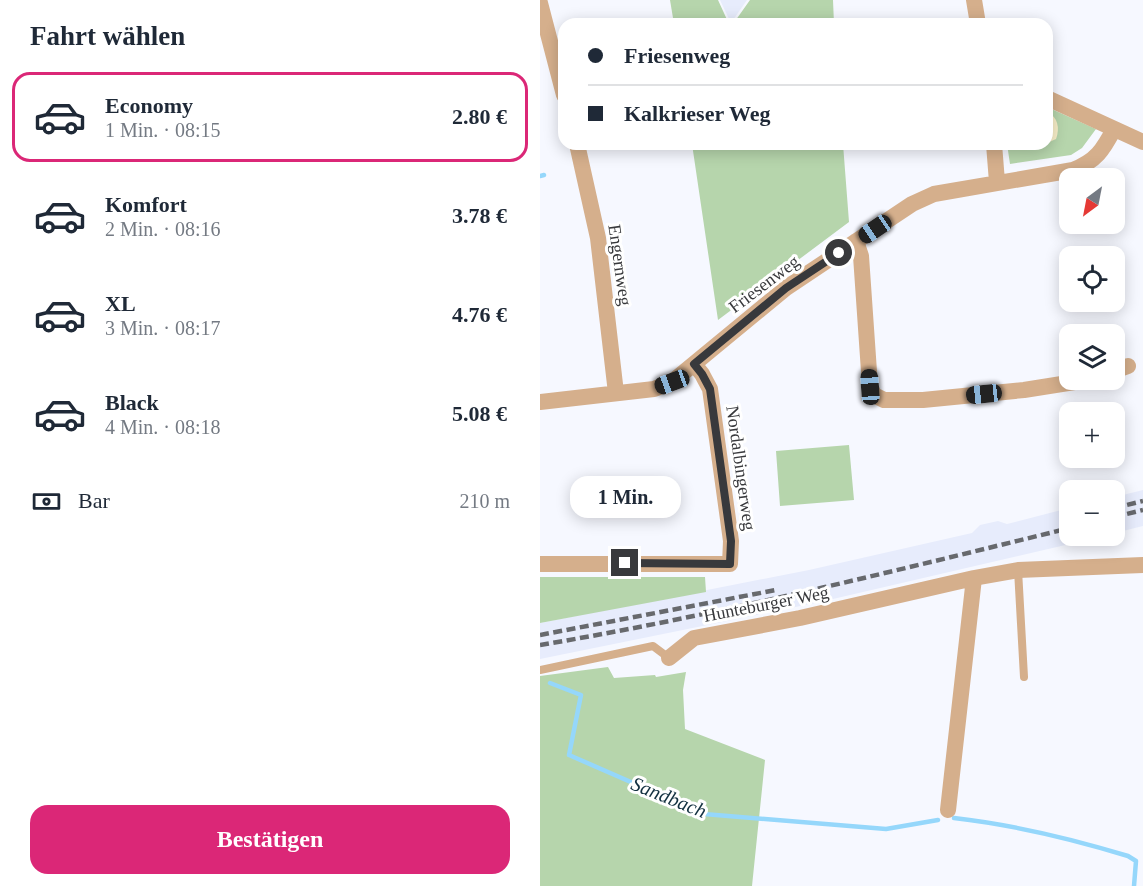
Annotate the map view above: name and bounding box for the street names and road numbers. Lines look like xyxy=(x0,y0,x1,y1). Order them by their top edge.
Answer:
street label: Engernweg xyxy=(604,223,636,307)
street label: Friesenweg xyxy=(725,251,803,317)
street label: Nordalbingerweg xyxy=(722,404,760,532)
street label: Hunteburger Weg xyxy=(702,582,830,626)

